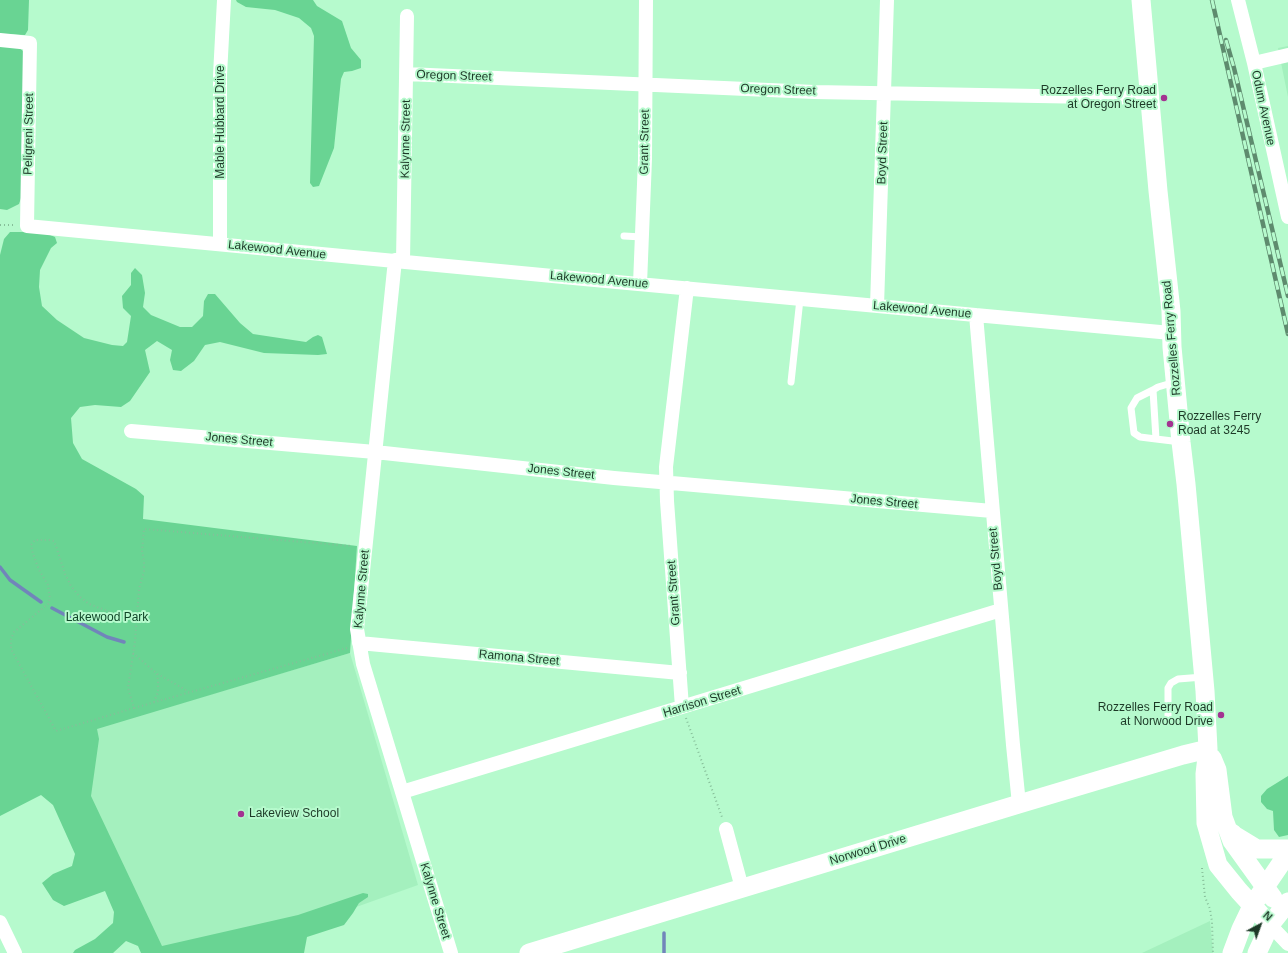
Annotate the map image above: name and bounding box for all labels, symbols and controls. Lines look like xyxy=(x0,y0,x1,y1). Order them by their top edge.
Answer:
street label: Mable Hubbard Drive xyxy=(214,65,228,179)
street label: Oregon Street xyxy=(416,67,492,85)
street label: Odum Avenue xyxy=(1248,69,1278,147)
street label: Oregon Street xyxy=(740,81,816,99)
place label: Rozzelles Ferry Road at Oregon Street xyxy=(1041,84,1156,112)
street label: Peligreni Street xyxy=(21,93,37,175)
marker: Rozzelles Ferry Road at Oregon Street xyxy=(1159,93,1169,103)
street label: Kalynne Street xyxy=(398,100,414,178)
street label: Grant Street xyxy=(637,109,653,175)
street label: Boyd Street xyxy=(875,121,891,185)
street label: Lakewood Avenue xyxy=(227,238,327,262)
street label: Lakewood Avenue xyxy=(549,269,649,291)
street label: Rozzelles Ferry Road xyxy=(1160,280,1184,396)
street label: Lakewood Avenue xyxy=(872,299,972,321)
place label: Rozzelles Ferry Road at 3245 xyxy=(1178,410,1261,438)
marker: Rozzelles Ferry Road at 3245 xyxy=(1165,419,1175,429)
street label: Jones Street xyxy=(205,430,273,450)
street label: Jones Street xyxy=(527,461,595,483)
street label: Jones Street xyxy=(850,492,918,512)
street label: Boyd Street xyxy=(986,527,1006,591)
street label: Kalynne Street xyxy=(351,549,373,629)
street label: Grant Street xyxy=(665,560,683,626)
park label: Lakewood Park xyxy=(66,611,148,625)
street label: Ramona Street xyxy=(478,647,560,669)
street label: Harrison Street xyxy=(661,683,743,721)
place label: Rozzelles Ferry Road at Norwood Drive xyxy=(1098,701,1213,729)
marker: Rozzelles Ferry Road at Norwood Drive xyxy=(1216,710,1226,720)
place label: Lakeview School xyxy=(249,807,339,821)
marker: Lakeview School xyxy=(236,809,246,819)
street label: Norwood Drive xyxy=(828,832,908,868)
street label: Kalynne Street xyxy=(417,861,453,941)
north arrow xyxy=(1240,905,1280,945)
text: N xyxy=(1261,909,1275,923)

